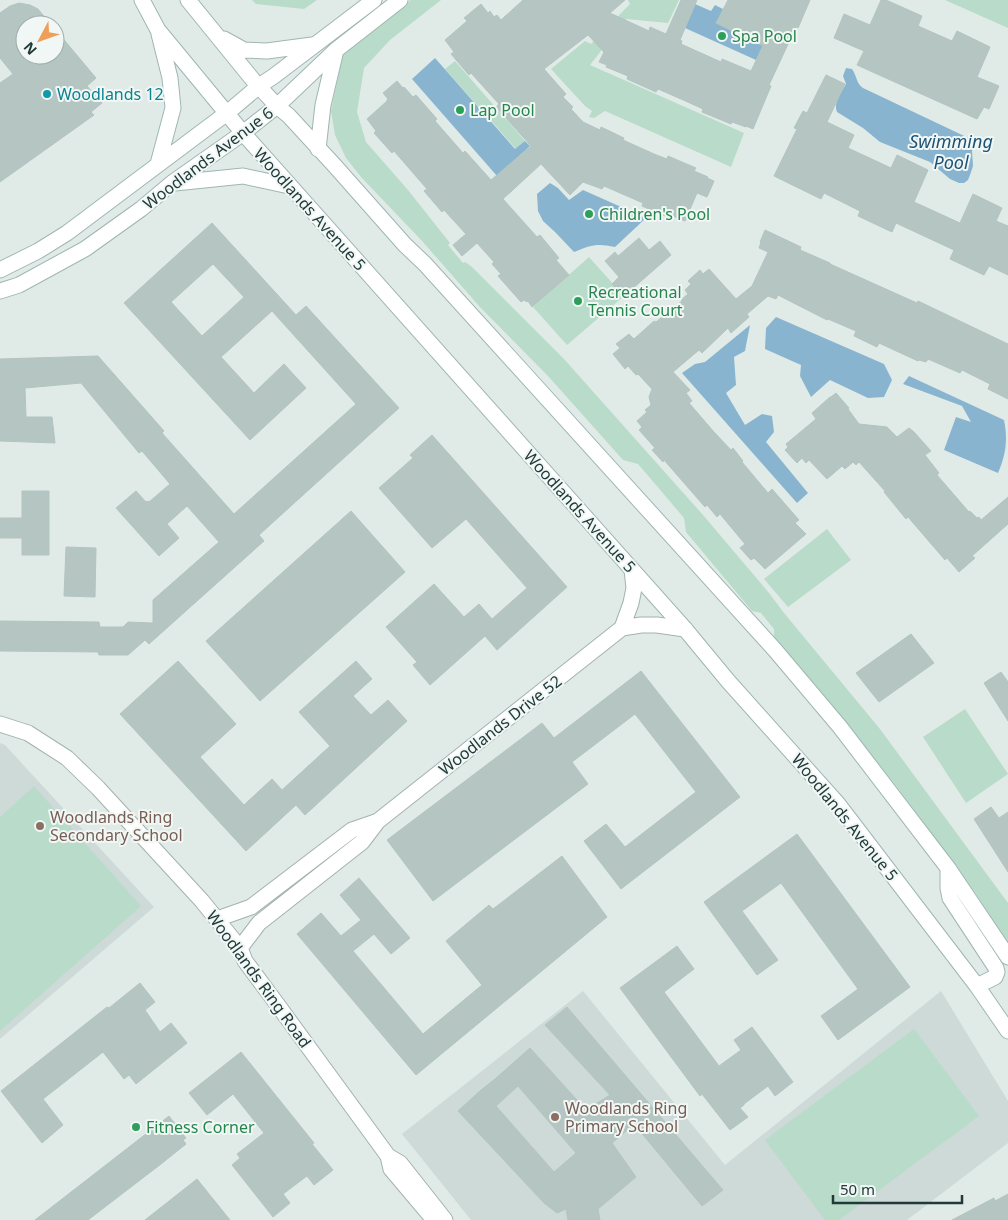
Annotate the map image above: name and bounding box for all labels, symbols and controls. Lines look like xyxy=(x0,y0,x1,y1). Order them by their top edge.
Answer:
north arrow xyxy=(15,15,65,65)
place label: Spa Pool xyxy=(732,25,797,47)
marker: Spa Pool xyxy=(716,30,728,42)
text: N xyxy=(19,38,41,59)
place label: Woodlands 12 xyxy=(57,83,164,105)
marker: Woodlands 12 xyxy=(41,88,53,100)
place label: Lap Pool xyxy=(470,99,535,121)
street label: Woodlands Avenue 6 xyxy=(138,102,278,214)
marker: Lap Pool xyxy=(454,104,466,116)
water label: Swimming Pool xyxy=(909,129,993,174)
street label: Woodlands Avenue 5 xyxy=(249,143,371,275)
place label: Children's Pool xyxy=(599,203,710,225)
marker: Children's Pool xyxy=(583,208,595,220)
place label: Recreational Tennis Court xyxy=(588,281,683,321)
marker: Recreational Tennis Court xyxy=(572,295,584,307)
street label: Woodlands Avenue 5 xyxy=(519,445,641,577)
street label: Woodlands Drive 52 xyxy=(434,670,566,780)
street label: Woodlands Avenue 5 xyxy=(787,749,903,885)
place label: Woodlands Ring Secondary School xyxy=(50,806,183,846)
marker: Woodlands Ring Secondary School xyxy=(34,820,46,832)
street label: Woodlands Ring Road xyxy=(202,906,316,1052)
place label: Woodlands Ring Primary School xyxy=(565,1097,687,1137)
marker: Woodlands Ring Primary School xyxy=(549,1111,561,1123)
place label: Fitness Corner xyxy=(146,1116,255,1138)
marker: Fitness Corner xyxy=(130,1121,142,1133)
scale bar xyxy=(833,1172,962,1204)
text: 50 m xyxy=(840,1179,875,1199)

